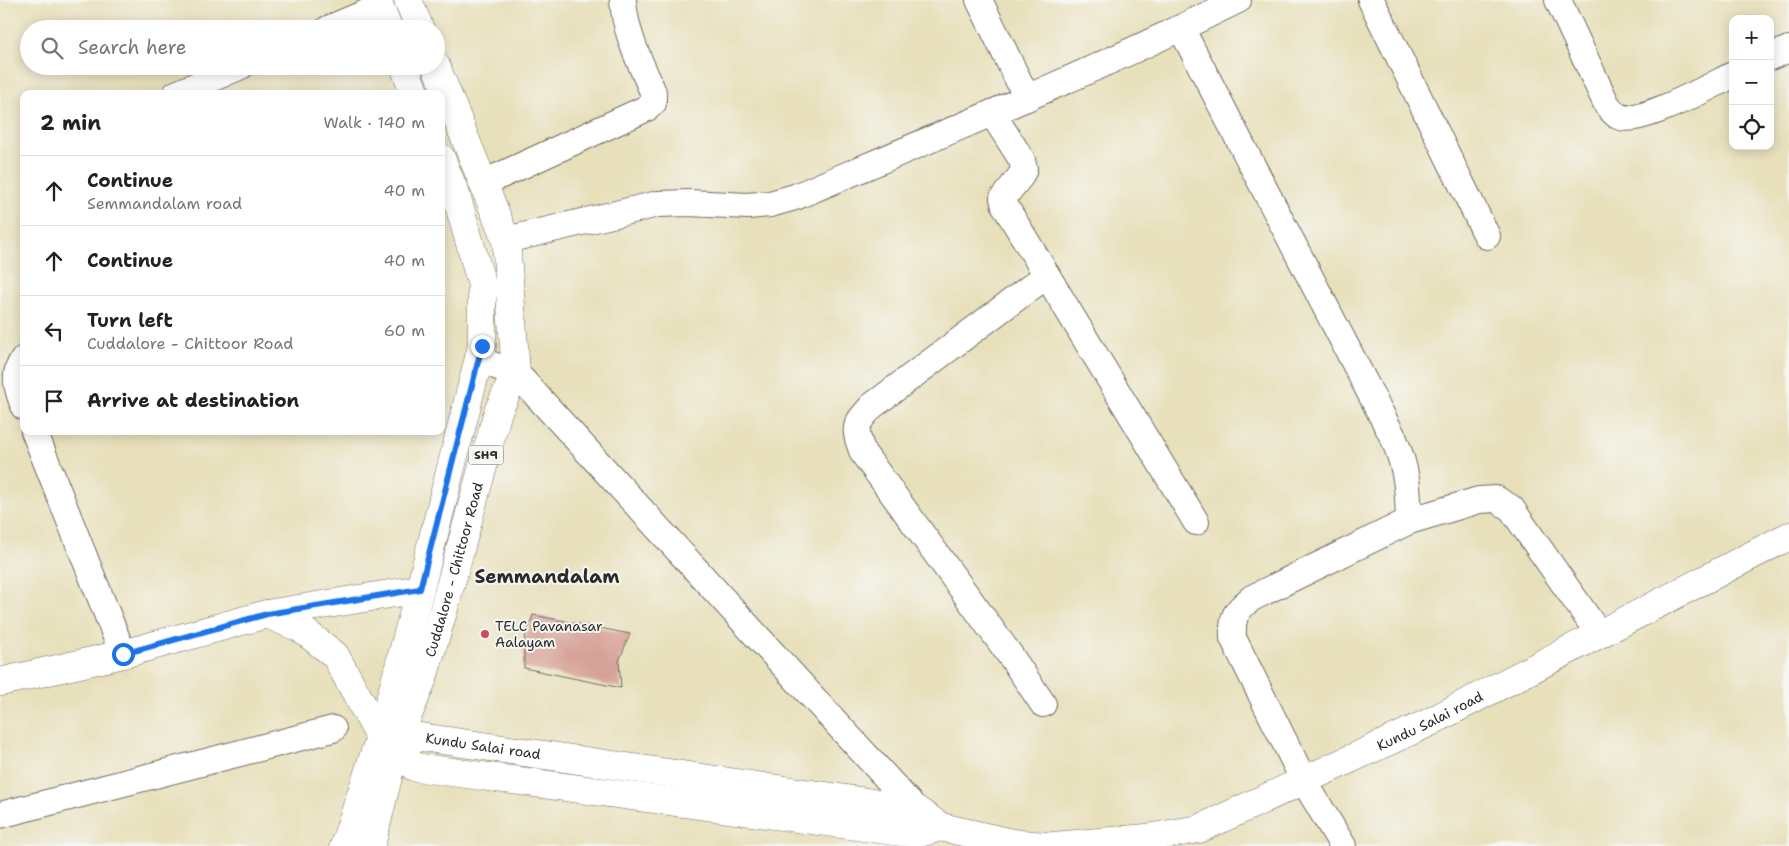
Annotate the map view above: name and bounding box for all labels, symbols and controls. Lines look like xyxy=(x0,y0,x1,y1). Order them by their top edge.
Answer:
map controls xyxy=(1729,15,1774,150)
button: + xyxy=(1729,15,1774,60)
search box xyxy=(20,20,445,75)
icon: search xyxy=(38,34,66,62)
text: Search here xyxy=(78,35,187,60)
button: − xyxy=(1729,60,1774,105)
button: locate xyxy=(1729,105,1774,150)
text: 2 min xyxy=(40,109,101,137)
text: Walk · 140 m xyxy=(323,112,425,133)
text: Continue xyxy=(87,168,173,193)
icon: ahead xyxy=(40,177,68,205)
text: 40 m xyxy=(383,180,425,201)
text: Semmandalam road xyxy=(87,193,242,214)
icon: ahead xyxy=(40,247,68,275)
text: Continue xyxy=(87,248,173,273)
text: 40 m xyxy=(383,250,425,271)
text: Turn left xyxy=(87,308,173,333)
icon: left xyxy=(40,317,68,345)
text: 60 m xyxy=(384,320,425,341)
text: Cuddalore - Chittoor Road xyxy=(87,333,293,354)
route end xyxy=(471,335,494,358)
icon: arrive xyxy=(40,387,68,415)
text: Arrive at destination xyxy=(87,388,299,413)
road number: SH9 xyxy=(468,446,504,464)
street label: Cuddalore - Chittoor Road xyxy=(421,480,487,659)
district label: Semmandalam xyxy=(474,564,620,589)
place label: TELC Pavanasar Aalayam xyxy=(495,617,603,651)
marker: TELC Pavanasar Aalayam xyxy=(479,628,491,640)
route start xyxy=(112,643,135,666)
street label: Kundu Salai road xyxy=(1374,687,1486,755)
street label: Kundu Salai road xyxy=(424,729,542,763)

